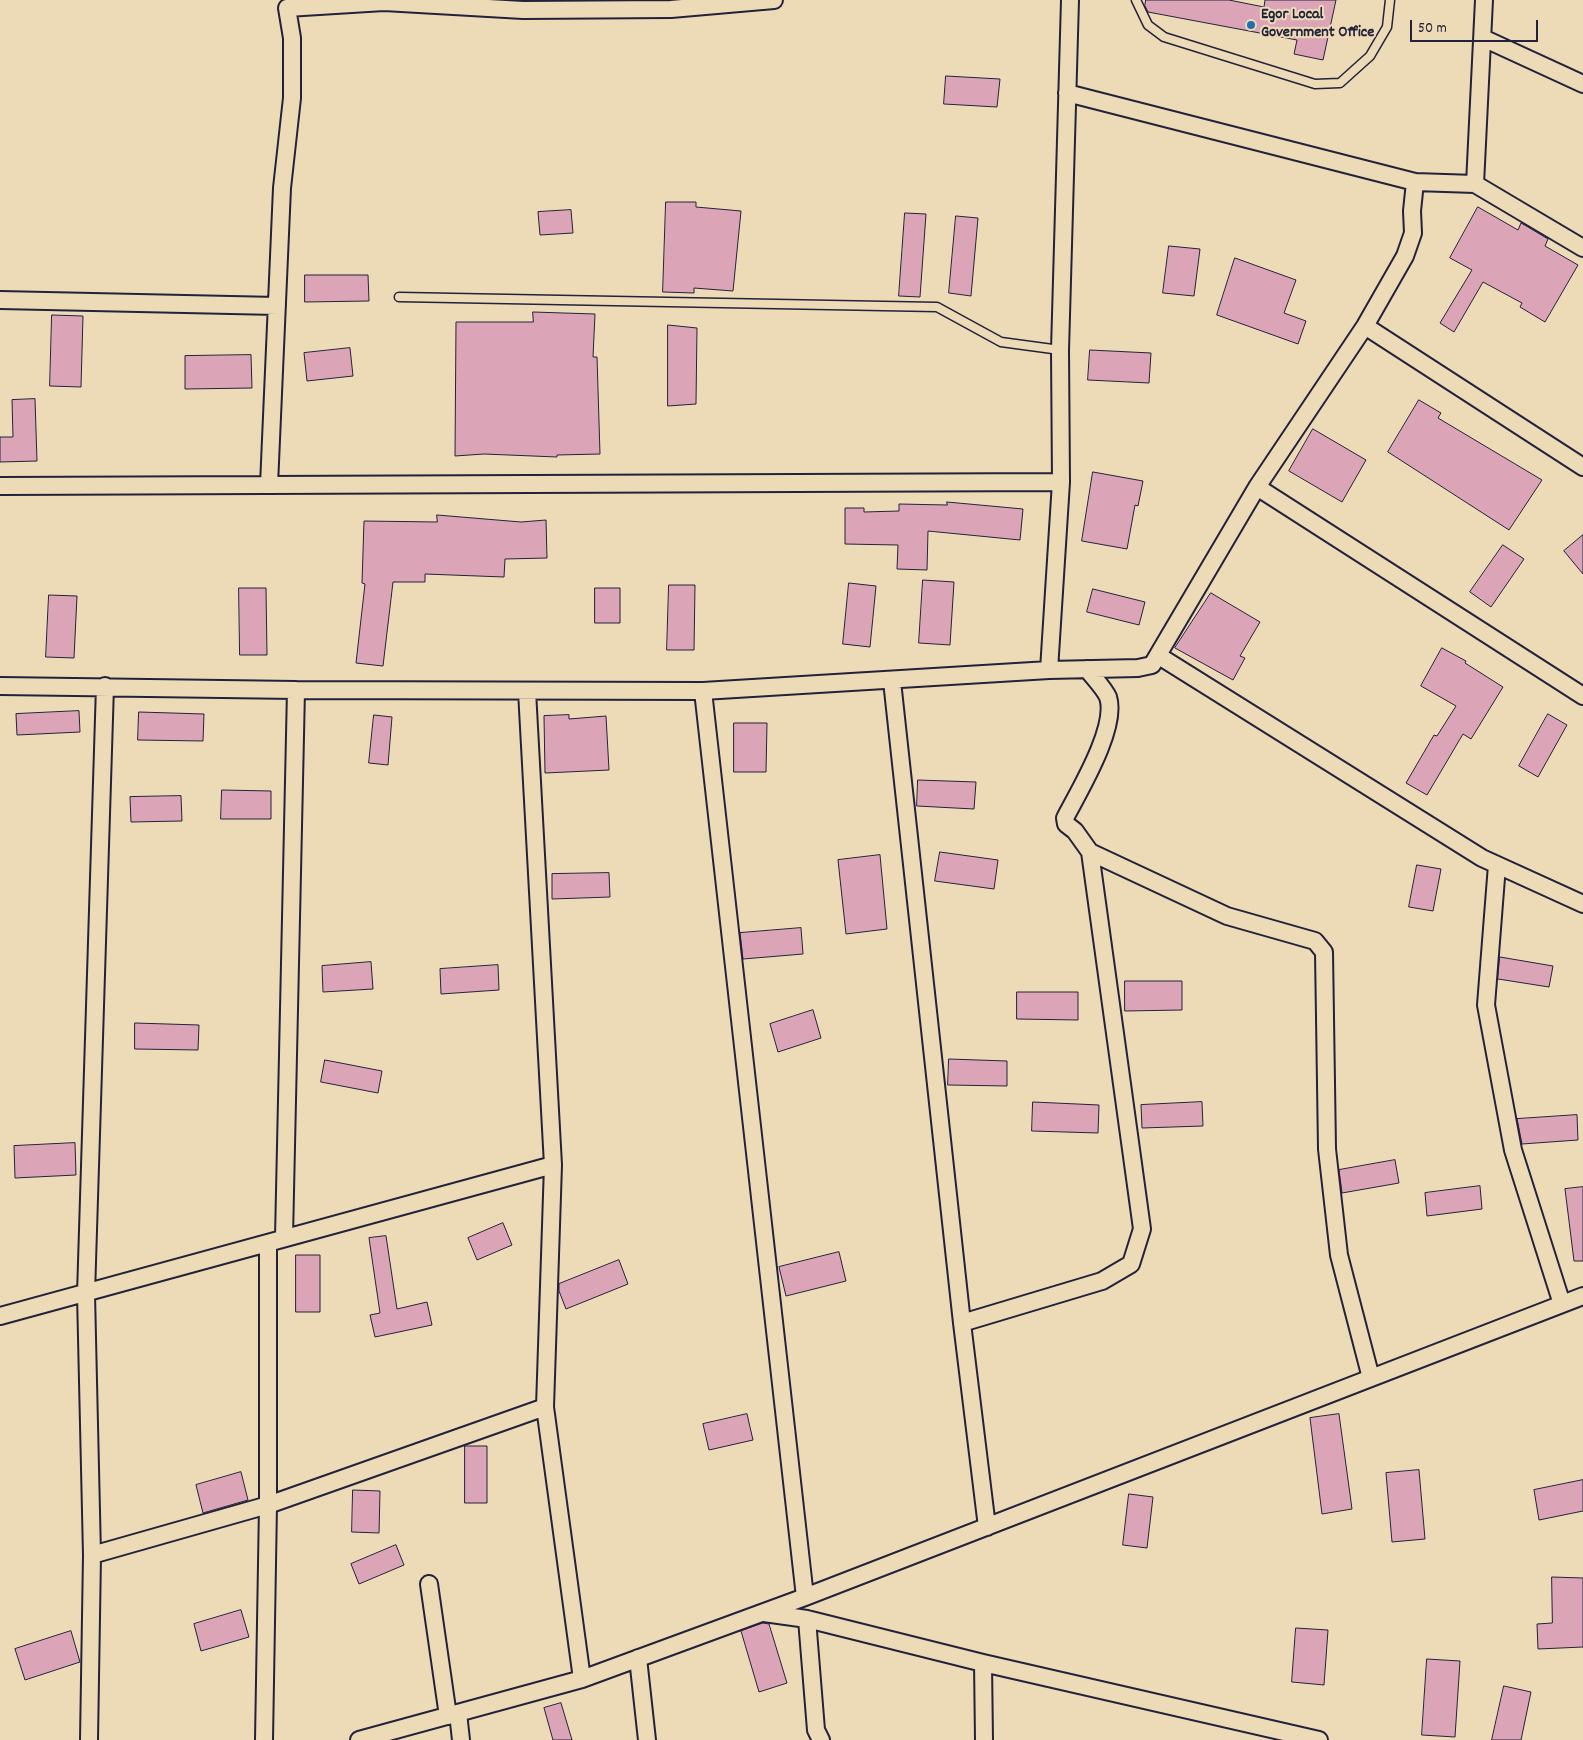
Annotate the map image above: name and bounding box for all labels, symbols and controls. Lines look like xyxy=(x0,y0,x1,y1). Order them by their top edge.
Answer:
place label: Egor Local Government Office xyxy=(1261,6,1374,44)
scale bar xyxy=(1413,10,1540,42)
text: 50 m xyxy=(1418,18,1447,40)
marker: Egor Local Government Office xyxy=(1245,19,1257,31)

